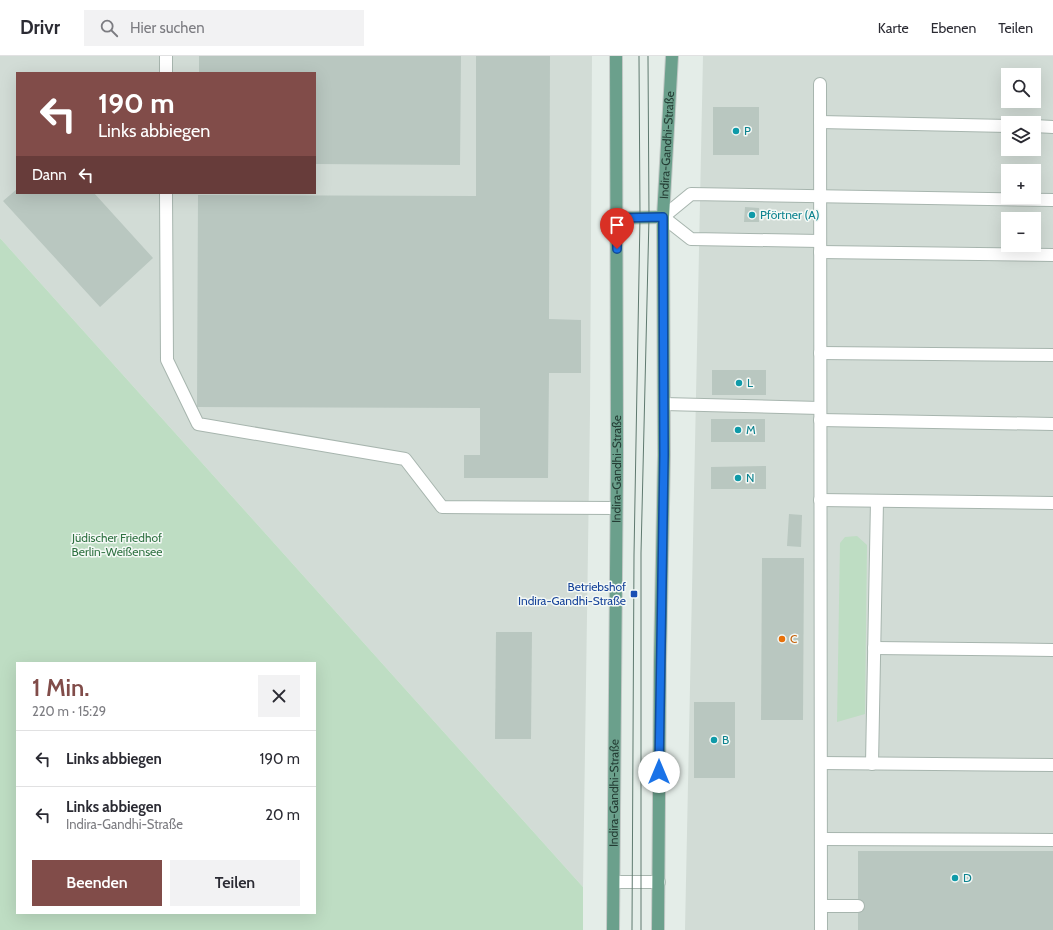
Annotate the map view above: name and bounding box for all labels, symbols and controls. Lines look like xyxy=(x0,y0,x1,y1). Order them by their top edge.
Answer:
search box xyxy=(84,10,364,46)
text: Drivr xyxy=(20,16,60,39)
icon: search xyxy=(98,17,120,39)
text: Hier suchen xyxy=(130,19,205,37)
text: Karte xyxy=(878,19,909,37)
text: Ebenen xyxy=(931,19,976,37)
text: Teilen xyxy=(998,19,1033,37)
map controls xyxy=(1001,68,1041,252)
button: search xyxy=(1001,68,1041,108)
text: 190 m xyxy=(98,86,174,120)
icon: left xyxy=(32,88,84,140)
street label: Indira-Gandhi-Straße xyxy=(656,91,677,200)
button: layers xyxy=(1001,116,1041,156)
text: Links abbiegen xyxy=(98,120,210,142)
place label: P xyxy=(744,123,751,138)
marker: P xyxy=(731,126,741,136)
icon: left xyxy=(75,164,97,186)
button: + xyxy=(1001,164,1041,204)
text: Dann xyxy=(32,166,67,184)
place label: Pförtner (A) xyxy=(760,207,819,222)
pin xyxy=(600,208,634,249)
marker: Pförtner (A) xyxy=(747,210,757,220)
button: − xyxy=(1001,212,1041,252)
icon: arrive xyxy=(606,214,628,236)
place label: L xyxy=(747,375,753,390)
marker: L xyxy=(734,378,744,388)
street label: Indira-Gandhi-Straße xyxy=(608,415,624,523)
place label: M xyxy=(746,422,756,437)
marker: M xyxy=(733,425,743,435)
place label: N xyxy=(746,470,754,485)
marker: N xyxy=(733,473,743,483)
park label: Jüdischer Friedhof Berlin-Weißensee xyxy=(71,530,162,559)
place label: Betriebshof Indira-Gandhi-Straße xyxy=(518,579,626,608)
marker: Betriebshof Indira-Gandhi-Straße xyxy=(629,589,639,599)
place label: C xyxy=(790,631,797,646)
marker: C xyxy=(777,634,787,644)
text: 1 Min. xyxy=(32,673,90,702)
button: close xyxy=(258,675,300,717)
text: 220 m · 15:29 xyxy=(32,703,106,719)
place label: B xyxy=(722,732,729,747)
marker: B xyxy=(709,735,719,745)
street label: Indira-Gandhi-Straße xyxy=(606,739,622,847)
icon: left xyxy=(32,748,54,770)
text: Links abbiegen xyxy=(66,750,162,768)
text: 190 m xyxy=(260,750,300,768)
position arrow xyxy=(638,751,680,793)
text: Links abbiegen xyxy=(66,798,162,816)
icon: left xyxy=(32,804,54,826)
text: 20 m xyxy=(265,806,300,824)
text: Indira-Gandhi-Straße xyxy=(66,816,183,832)
button: Beenden xyxy=(32,860,162,906)
button: Teilen xyxy=(170,860,300,906)
place label: D xyxy=(963,870,972,885)
marker: D xyxy=(950,873,960,883)

